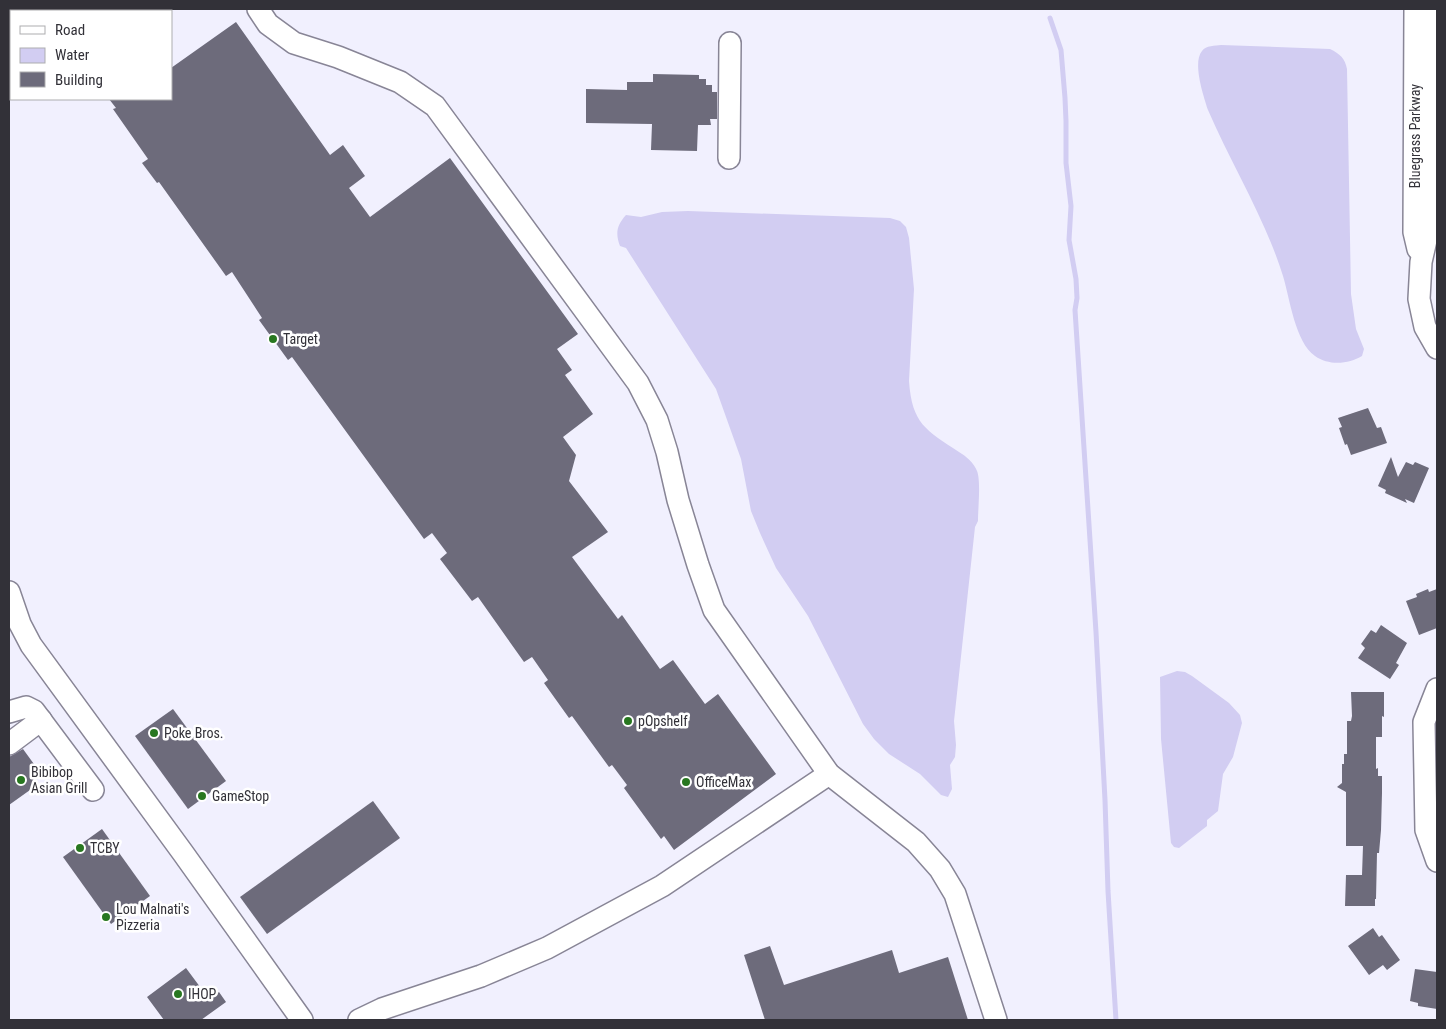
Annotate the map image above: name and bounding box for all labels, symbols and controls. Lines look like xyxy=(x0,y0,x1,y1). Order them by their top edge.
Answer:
legend xyxy=(10,10,172,100)
text: Road xyxy=(55,21,85,39)
text: Water xyxy=(55,46,90,64)
text: Building xyxy=(55,71,103,89)
street label: Bluegrass Parkway xyxy=(1407,84,1423,188)
place label: Target xyxy=(283,331,318,347)
marker: Target xyxy=(267,333,279,345)
place label: pOpshelf xyxy=(638,713,688,729)
marker: pOpshelf xyxy=(622,715,634,727)
place label: Poke Bros. xyxy=(164,725,224,741)
marker: Poke Bros. xyxy=(148,727,160,739)
place label: Bibibop Asian Grill xyxy=(31,764,88,796)
marker: Bibibop Asian Grill xyxy=(15,774,27,786)
place label: OfficeMax xyxy=(696,774,751,790)
marker: OfficeMax xyxy=(680,776,692,788)
place label: GameStop xyxy=(212,788,269,804)
marker: GameStop xyxy=(196,790,208,802)
place label: TCBY xyxy=(90,840,120,856)
marker: TCBY xyxy=(74,842,86,854)
place label: Lou Malnati's Pizzeria xyxy=(116,901,189,933)
marker: Lou Malnati's Pizzeria xyxy=(100,911,112,923)
place label: IHOP xyxy=(188,986,217,1002)
marker: IHOP xyxy=(172,988,184,1000)

